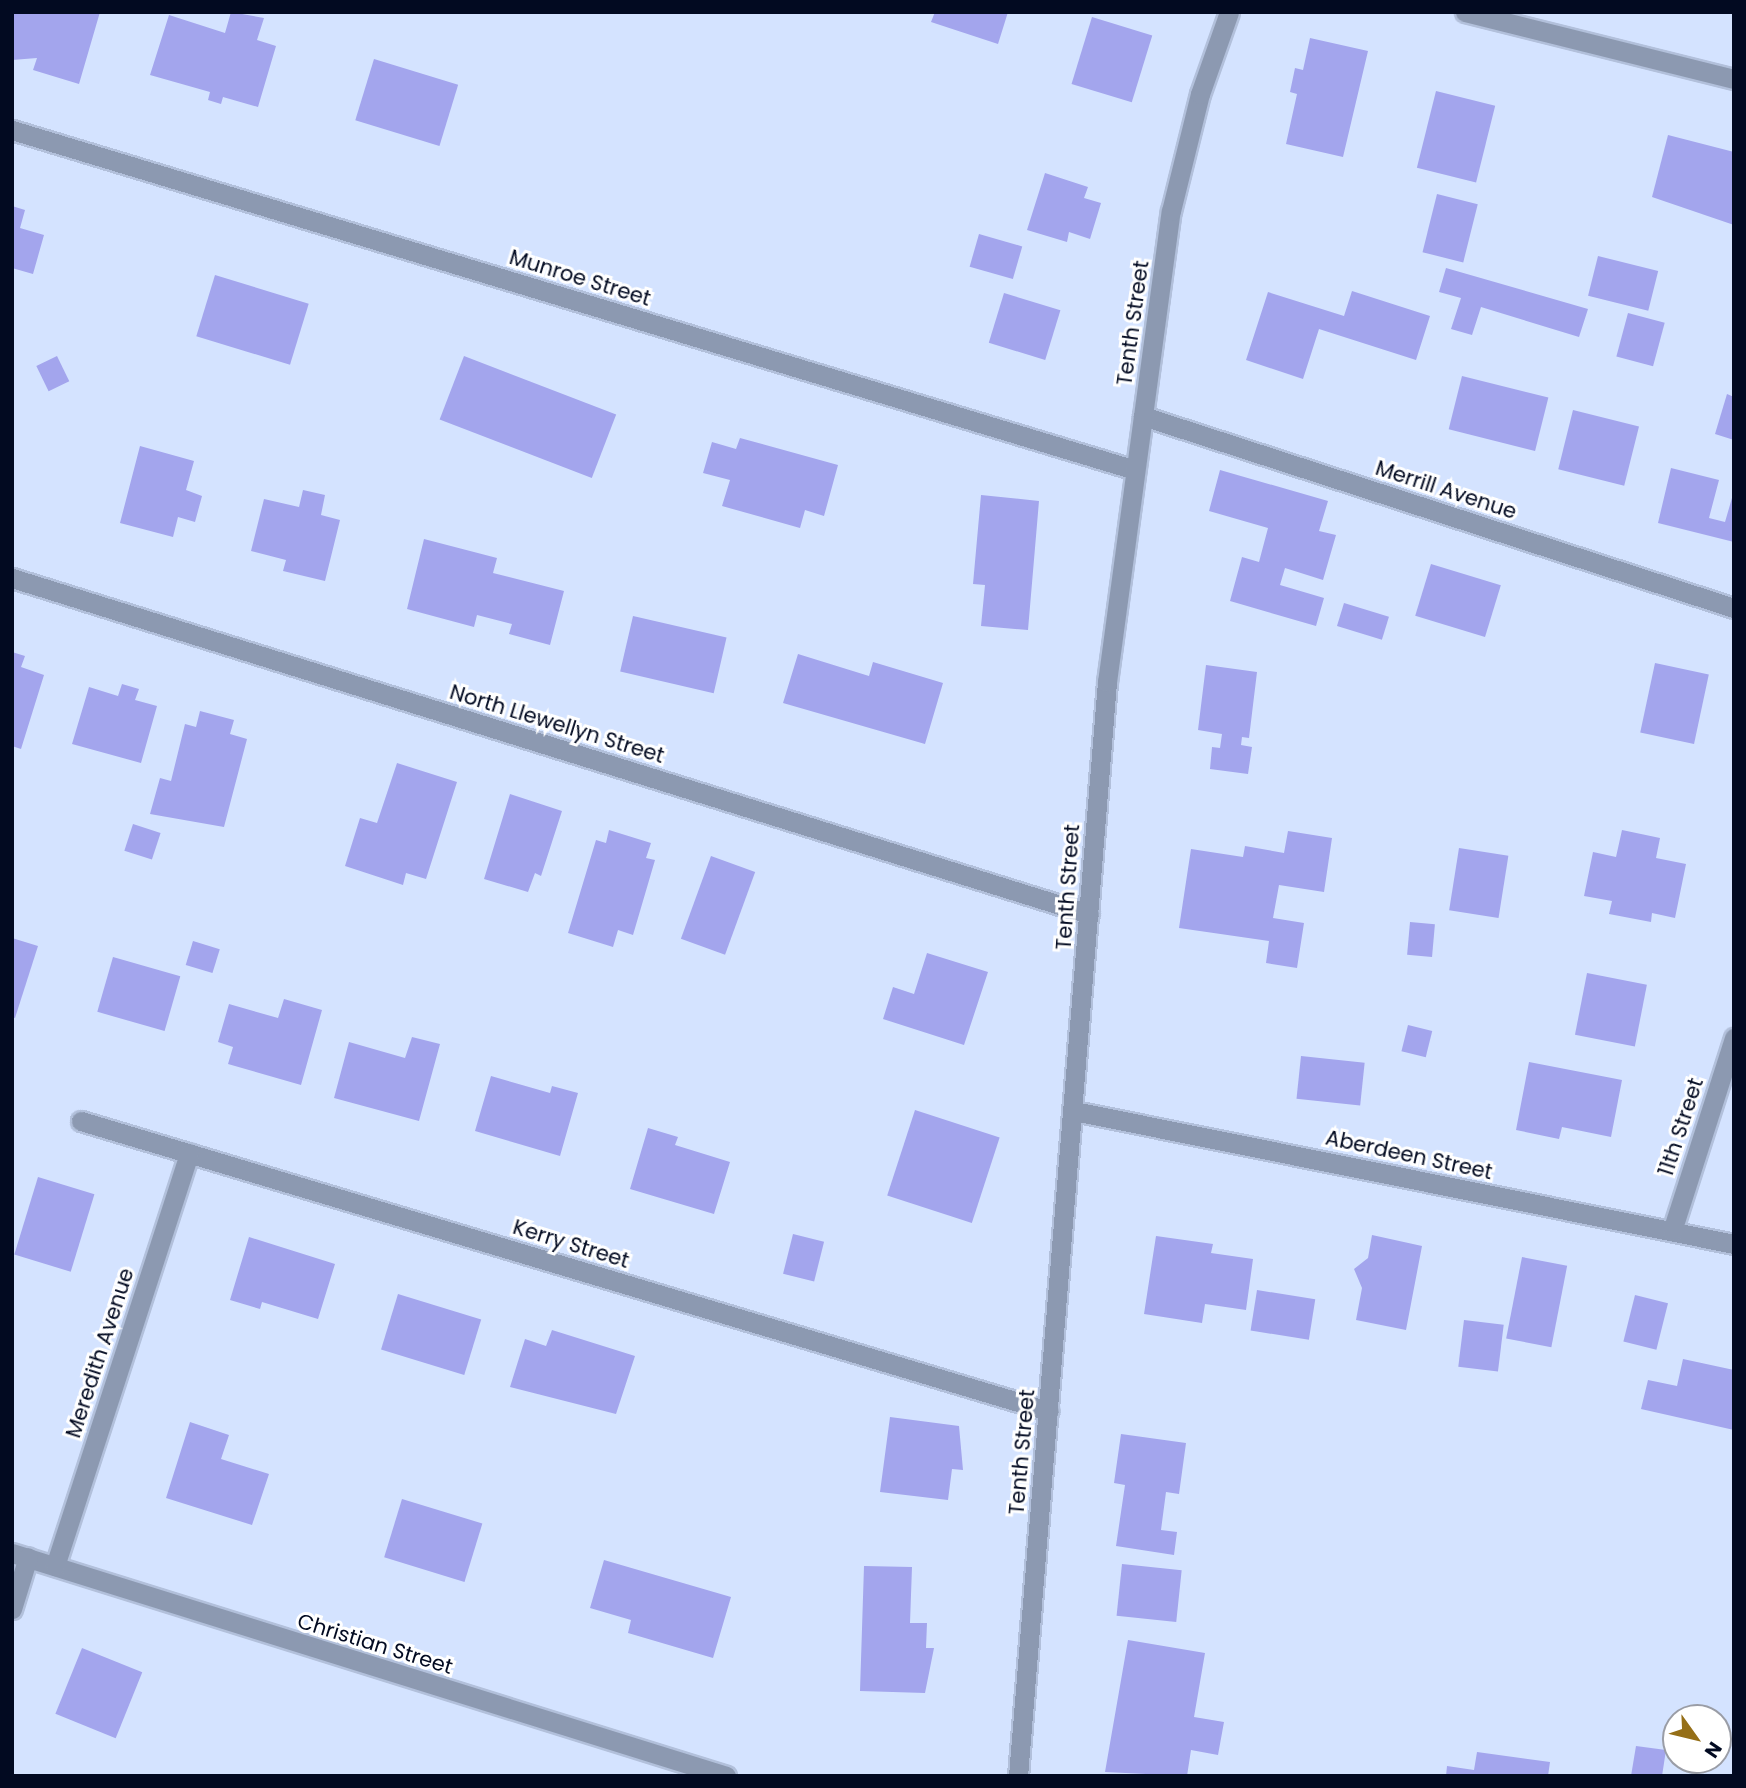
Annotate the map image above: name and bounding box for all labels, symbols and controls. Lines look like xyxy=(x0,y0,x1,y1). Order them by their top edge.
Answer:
street label: Munroe Street xyxy=(506,245,654,311)
street label: Tenth Street xyxy=(1112,259,1154,387)
street label: Merrill Avenue xyxy=(1372,455,1520,525)
street label: North Llewellyn Street xyxy=(447,679,667,769)
street label: Tenth Street xyxy=(1051,823,1085,951)
street label: 11th Street xyxy=(1653,1075,1709,1179)
street label: Aberdeen Street xyxy=(1323,1125,1495,1185)
street label: Kerry Street xyxy=(510,1214,632,1274)
street label: Meredith Avenue xyxy=(61,1265,139,1441)
street label: Tenth Street xyxy=(1004,1388,1040,1516)
street label: Christian Street xyxy=(294,1608,456,1680)
north arrow xyxy=(1662,1704,1732,1774)
text: N xyxy=(1698,1736,1728,1763)

